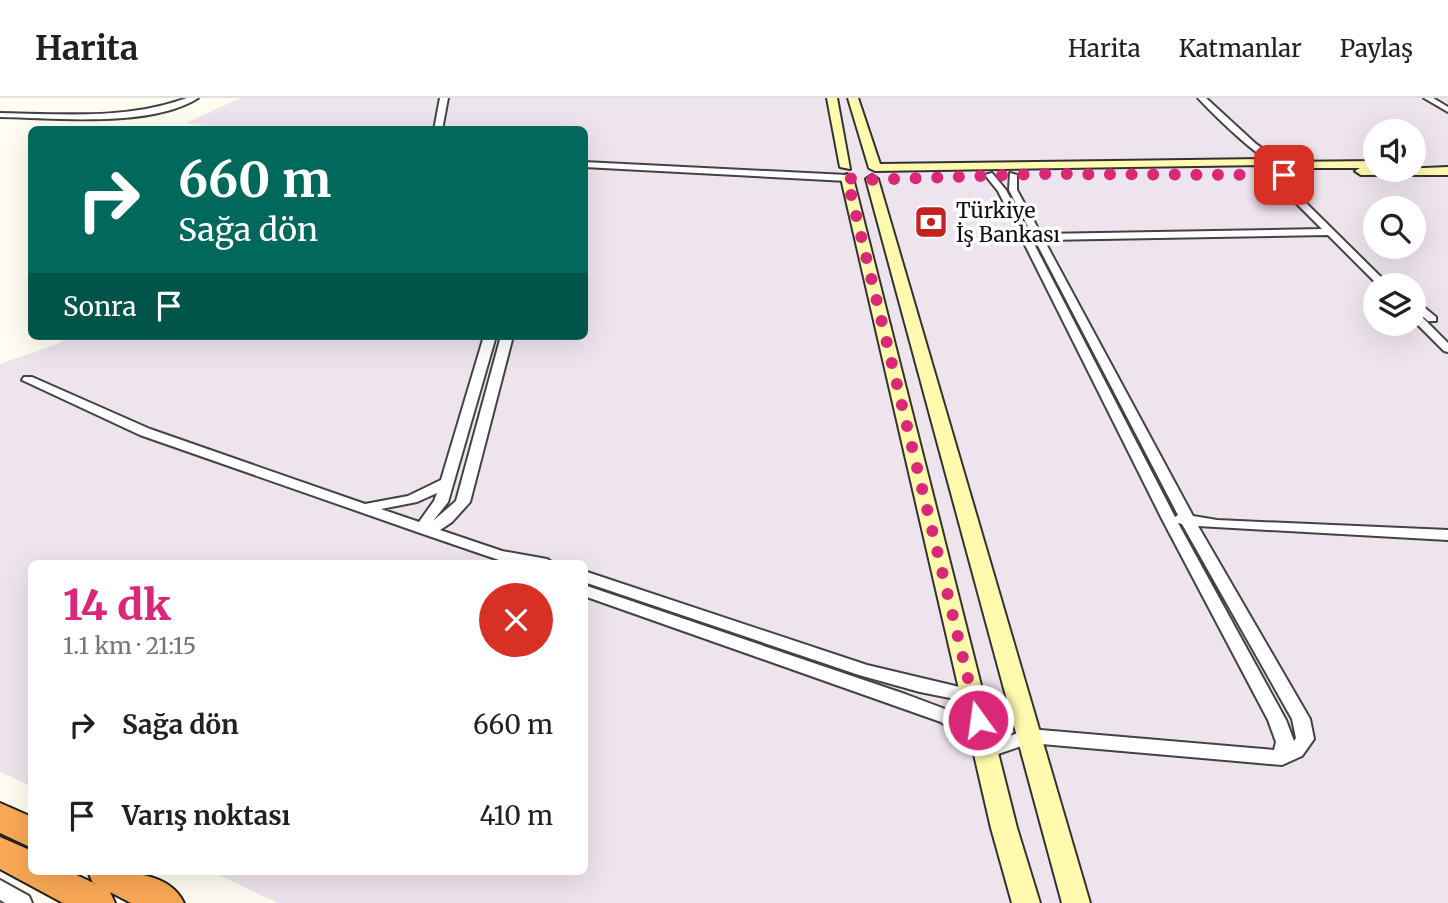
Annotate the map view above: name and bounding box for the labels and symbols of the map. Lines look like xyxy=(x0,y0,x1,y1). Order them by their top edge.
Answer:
pin xyxy=(1254,145,1314,205)
place label: Türkiye İş Bankası xyxy=(956,197,1060,248)
bank icon: Türkiye İş Bankası xyxy=(912,203,950,241)
position arrow xyxy=(941,683,1015,757)

